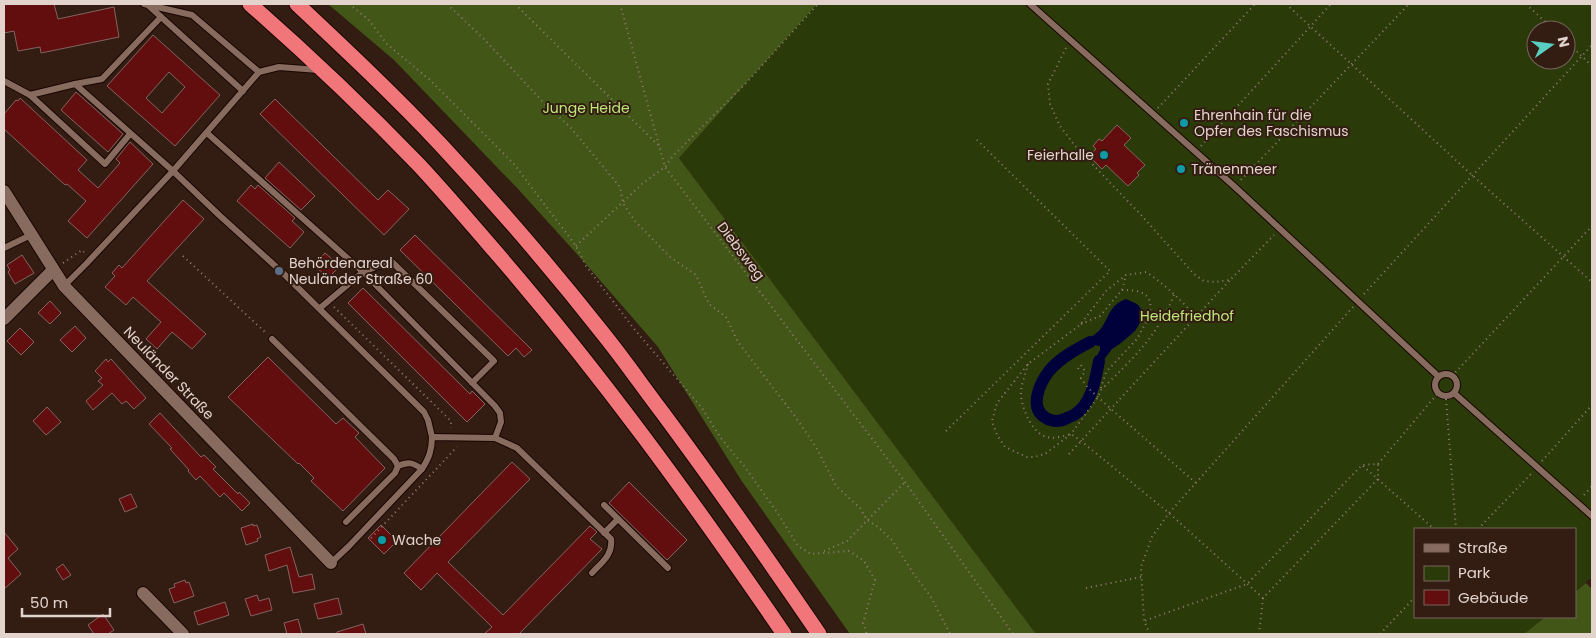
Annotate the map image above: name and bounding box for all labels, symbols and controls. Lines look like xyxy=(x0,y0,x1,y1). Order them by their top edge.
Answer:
north arrow xyxy=(1526,20,1576,70)
text: N xyxy=(1553,34,1575,49)
park label: Junge Heide xyxy=(542,98,630,118)
place label: Ehrenhain für die Opfer des Faschismus xyxy=(1194,105,1349,141)
marker: Ehrenhain für die Opfer des Faschismus xyxy=(1178,117,1190,129)
place label: Feierhalle xyxy=(1027,145,1094,165)
marker: Feierhalle xyxy=(1098,149,1110,161)
place label: Tränenmeer xyxy=(1191,159,1277,179)
marker: Tränenmeer xyxy=(1175,163,1187,175)
street label: Diebsweg xyxy=(712,218,770,284)
place label: Behördenareal Neuländer Straße 60 xyxy=(289,253,433,289)
marker: Behördenareal Neuländer Straße 60 xyxy=(273,265,285,277)
park label: Heidefriedhof xyxy=(1140,306,1234,326)
street label: Neuländer Straße xyxy=(119,322,219,424)
legend xyxy=(1414,528,1576,618)
place label: Wache xyxy=(392,530,442,550)
marker: Wache xyxy=(376,534,388,546)
text: Straße xyxy=(1458,537,1508,558)
text: Park xyxy=(1458,562,1490,583)
scale bar xyxy=(22,586,110,618)
text: Gebäude xyxy=(1458,587,1528,608)
text: 50 m xyxy=(30,592,68,613)

